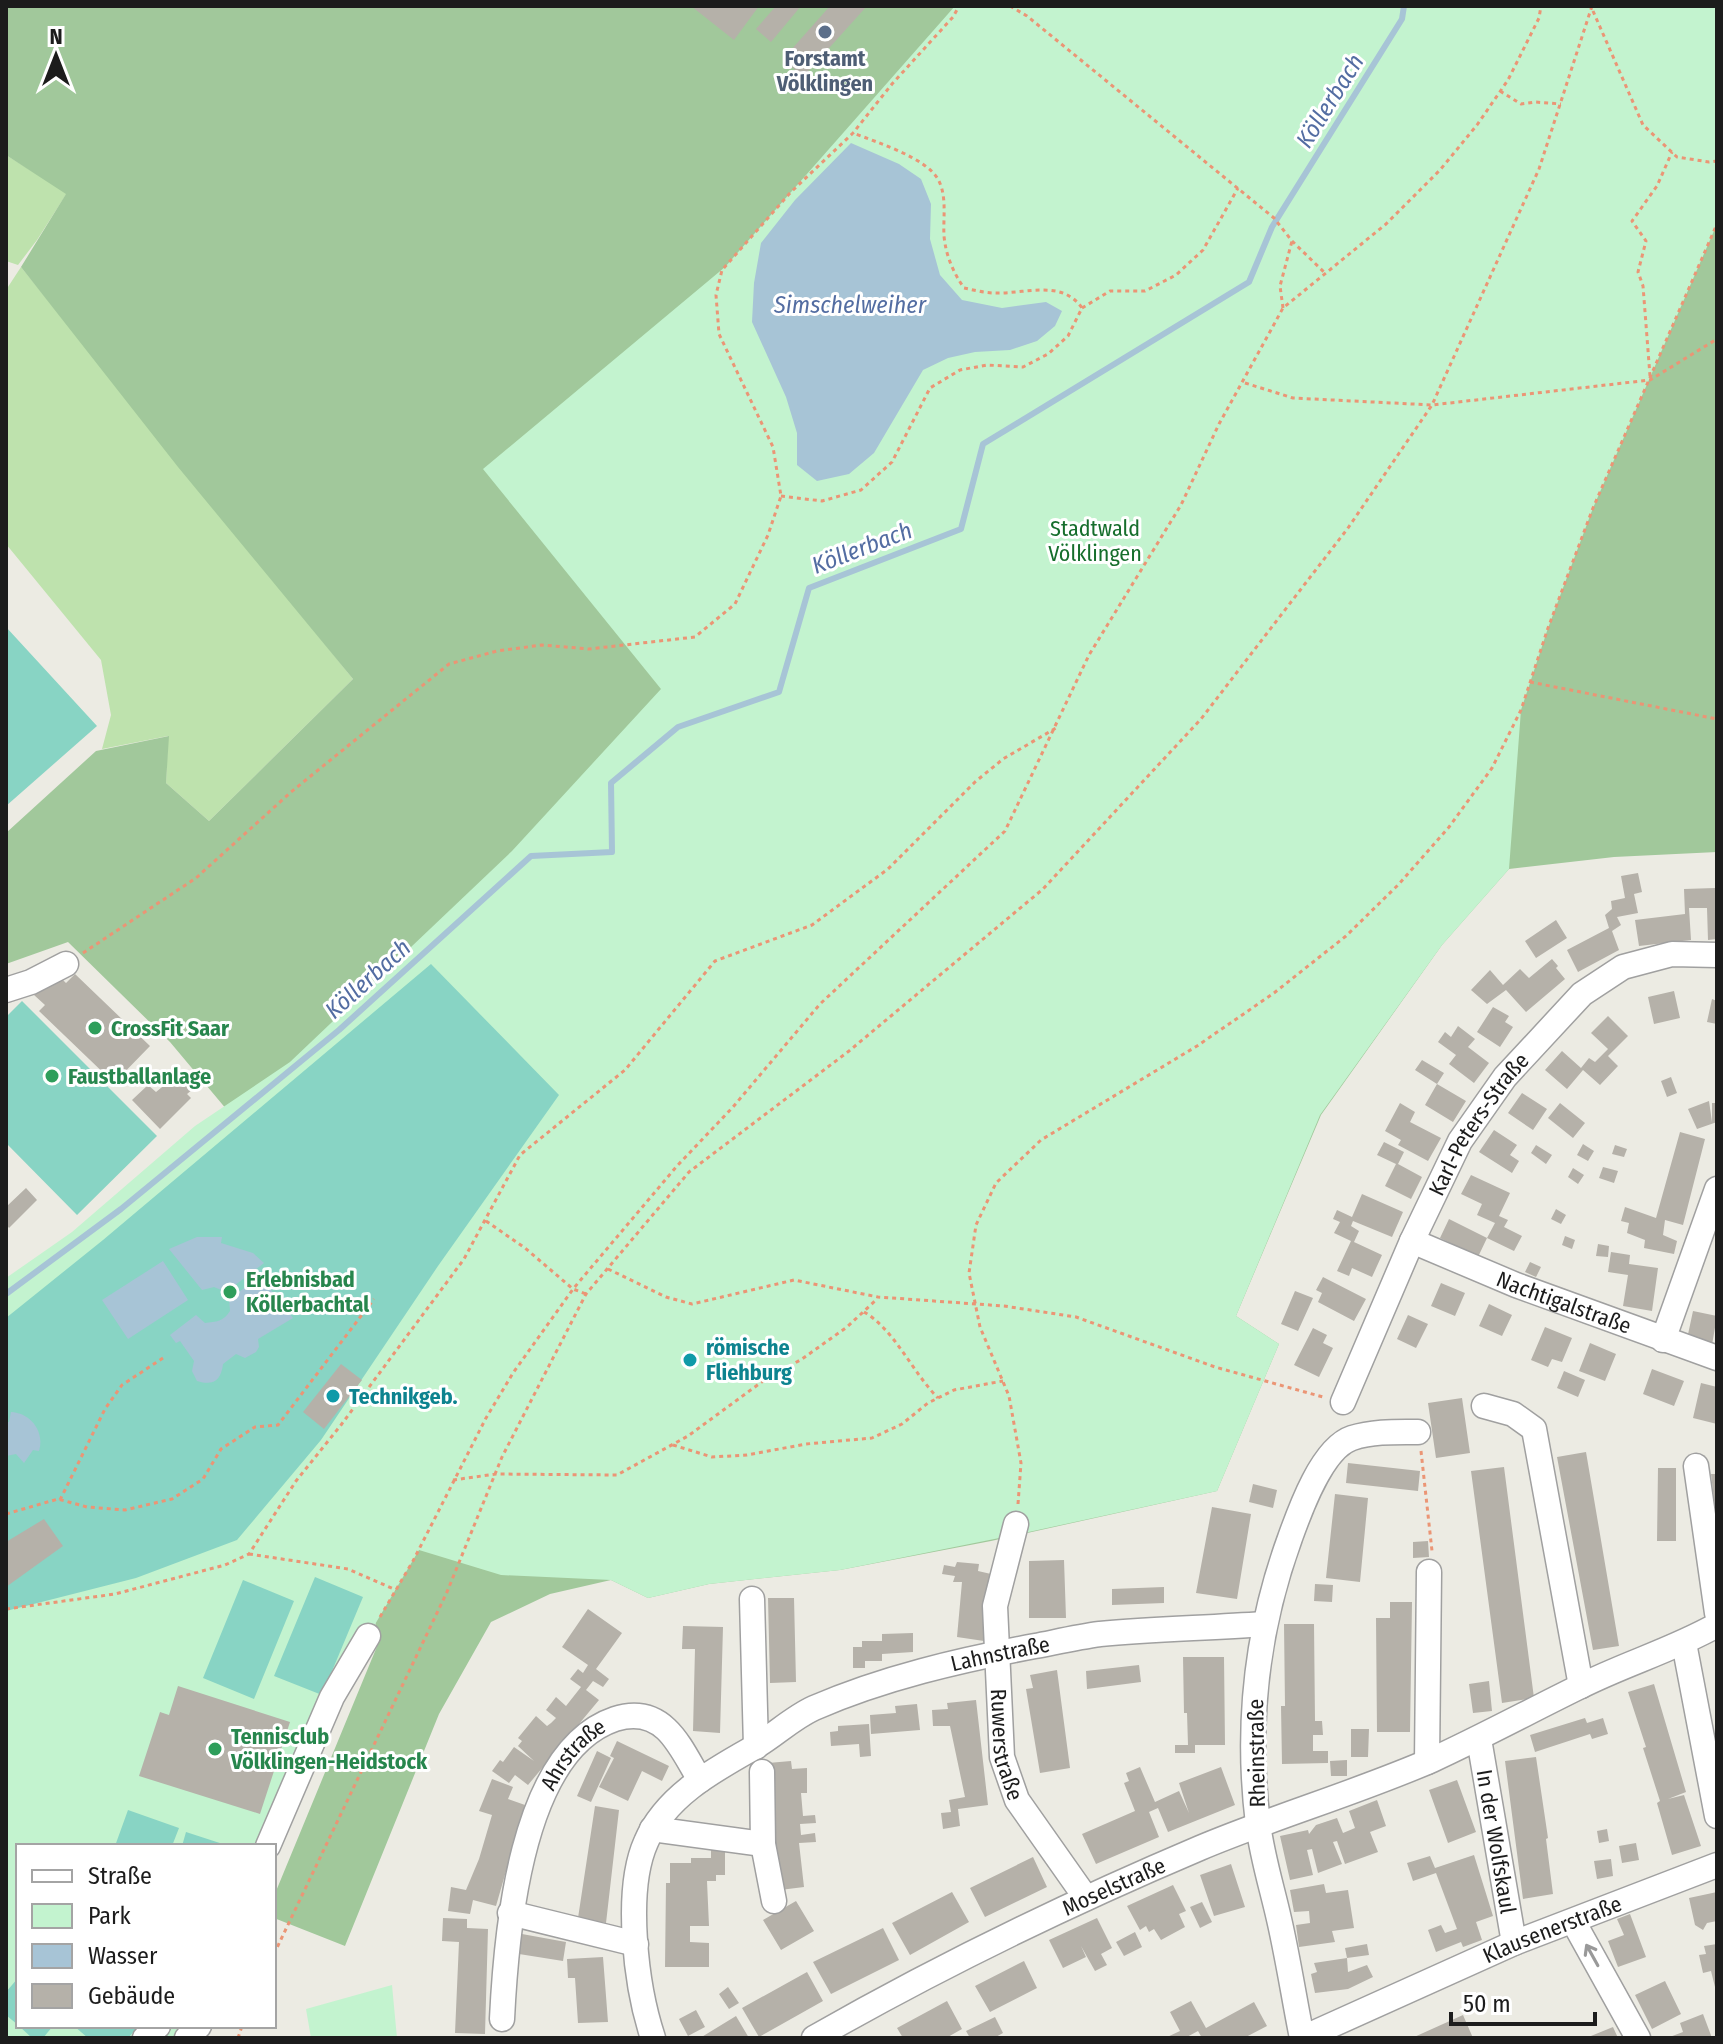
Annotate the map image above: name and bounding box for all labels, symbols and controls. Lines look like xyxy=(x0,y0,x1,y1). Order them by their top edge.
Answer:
north arrow xyxy=(16,16,96,96)
text: N xyxy=(49,23,63,50)
marker: Forstamt Völklingen xyxy=(816,23,834,41)
place label: Forstamt Völklingen xyxy=(776,45,873,97)
water label: Köllerbach xyxy=(1290,49,1370,153)
water label: Simschelweiher xyxy=(773,291,927,319)
park label: Stadtwald Völklingen xyxy=(1048,515,1142,567)
water label: Köllerbach xyxy=(808,516,916,580)
water label: Köllerbach xyxy=(320,933,416,1025)
place label: CrossFit Saar xyxy=(111,1015,230,1042)
marker: CrossFit Saar xyxy=(86,1019,104,1037)
street label: Karl-Peters-Straße xyxy=(1423,1047,1535,1200)
place label: Faustballanlage xyxy=(68,1063,211,1090)
marker: Faustballanlage xyxy=(43,1067,61,1085)
street label: Nachtigalstraße xyxy=(1493,1265,1635,1340)
place label: Erlebnisbad Köllerbachtal xyxy=(246,1266,370,1318)
marker: Erlebnisbad Köllerbachtal xyxy=(221,1283,239,1301)
place label: römische Fliehburg xyxy=(706,1334,792,1386)
marker: römische Fliehburg xyxy=(681,1351,699,1369)
place label: Technikgeb. xyxy=(349,1383,457,1410)
marker: Technikgeb. xyxy=(324,1387,342,1405)
street label: Lahnstraße xyxy=(948,1630,1052,1677)
street label: Ruwerstraße xyxy=(985,1688,1029,1804)
street label: Rheinstraße xyxy=(1242,1698,1271,1808)
street label: Ahrstraße xyxy=(535,1713,610,1795)
place label: Tennisclub Völklingen-Heidstock xyxy=(230,1723,428,1775)
marker: Tennisclub Völklingen-Heidstock xyxy=(206,1740,224,1758)
street label: In der Wolfskaul xyxy=(1470,1767,1522,1916)
legend xyxy=(16,1844,276,2028)
street label: Moselstraße xyxy=(1058,1852,1170,1922)
text: Straße xyxy=(88,1862,152,1890)
street label: Klausenerstraße xyxy=(1479,1890,1625,1969)
text: Park xyxy=(88,1902,131,1930)
text: Wasser xyxy=(88,1942,158,1970)
one-way arrow xyxy=(1584,1944,1600,1967)
scale bar xyxy=(1451,1976,1595,2026)
text: Gebäude xyxy=(88,1982,175,2010)
text: 50 m xyxy=(1463,1990,1511,2018)

